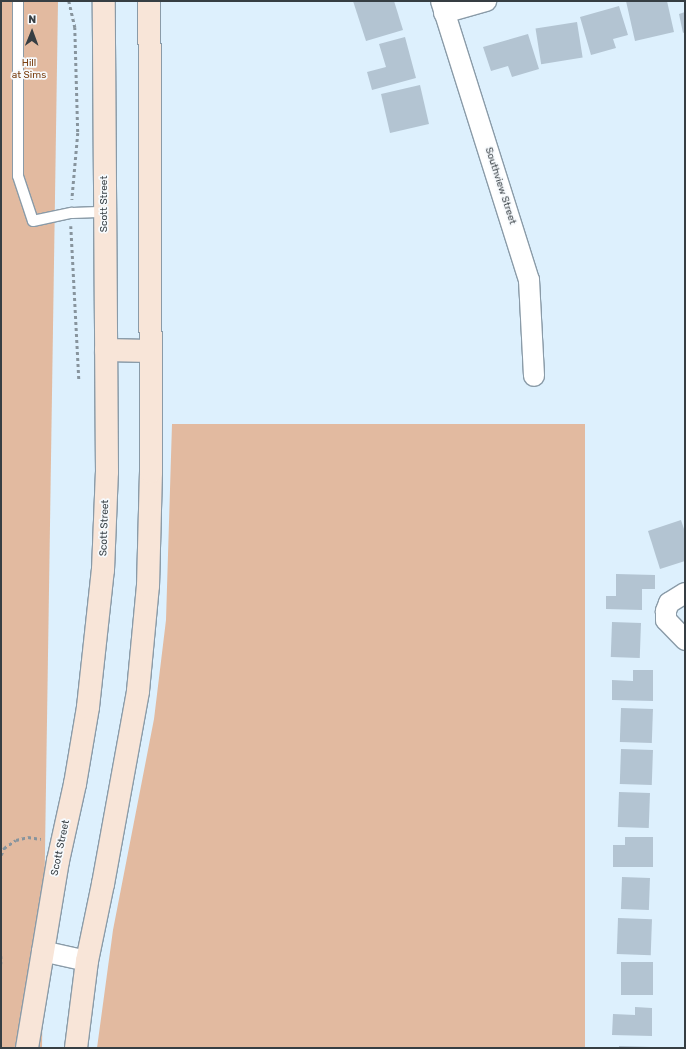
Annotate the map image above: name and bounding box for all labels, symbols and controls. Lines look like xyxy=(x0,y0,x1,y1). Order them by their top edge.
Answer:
north arrow xyxy=(12,12,52,52)
text: N xyxy=(28,13,36,26)
park label: Hill at Sims xyxy=(12,57,46,80)
street label: Southview Street xyxy=(482,146,518,226)
street label: Scott Street xyxy=(99,176,111,232)
street label: Scott Street xyxy=(98,500,112,556)
street label: Scott Street xyxy=(49,819,73,877)

